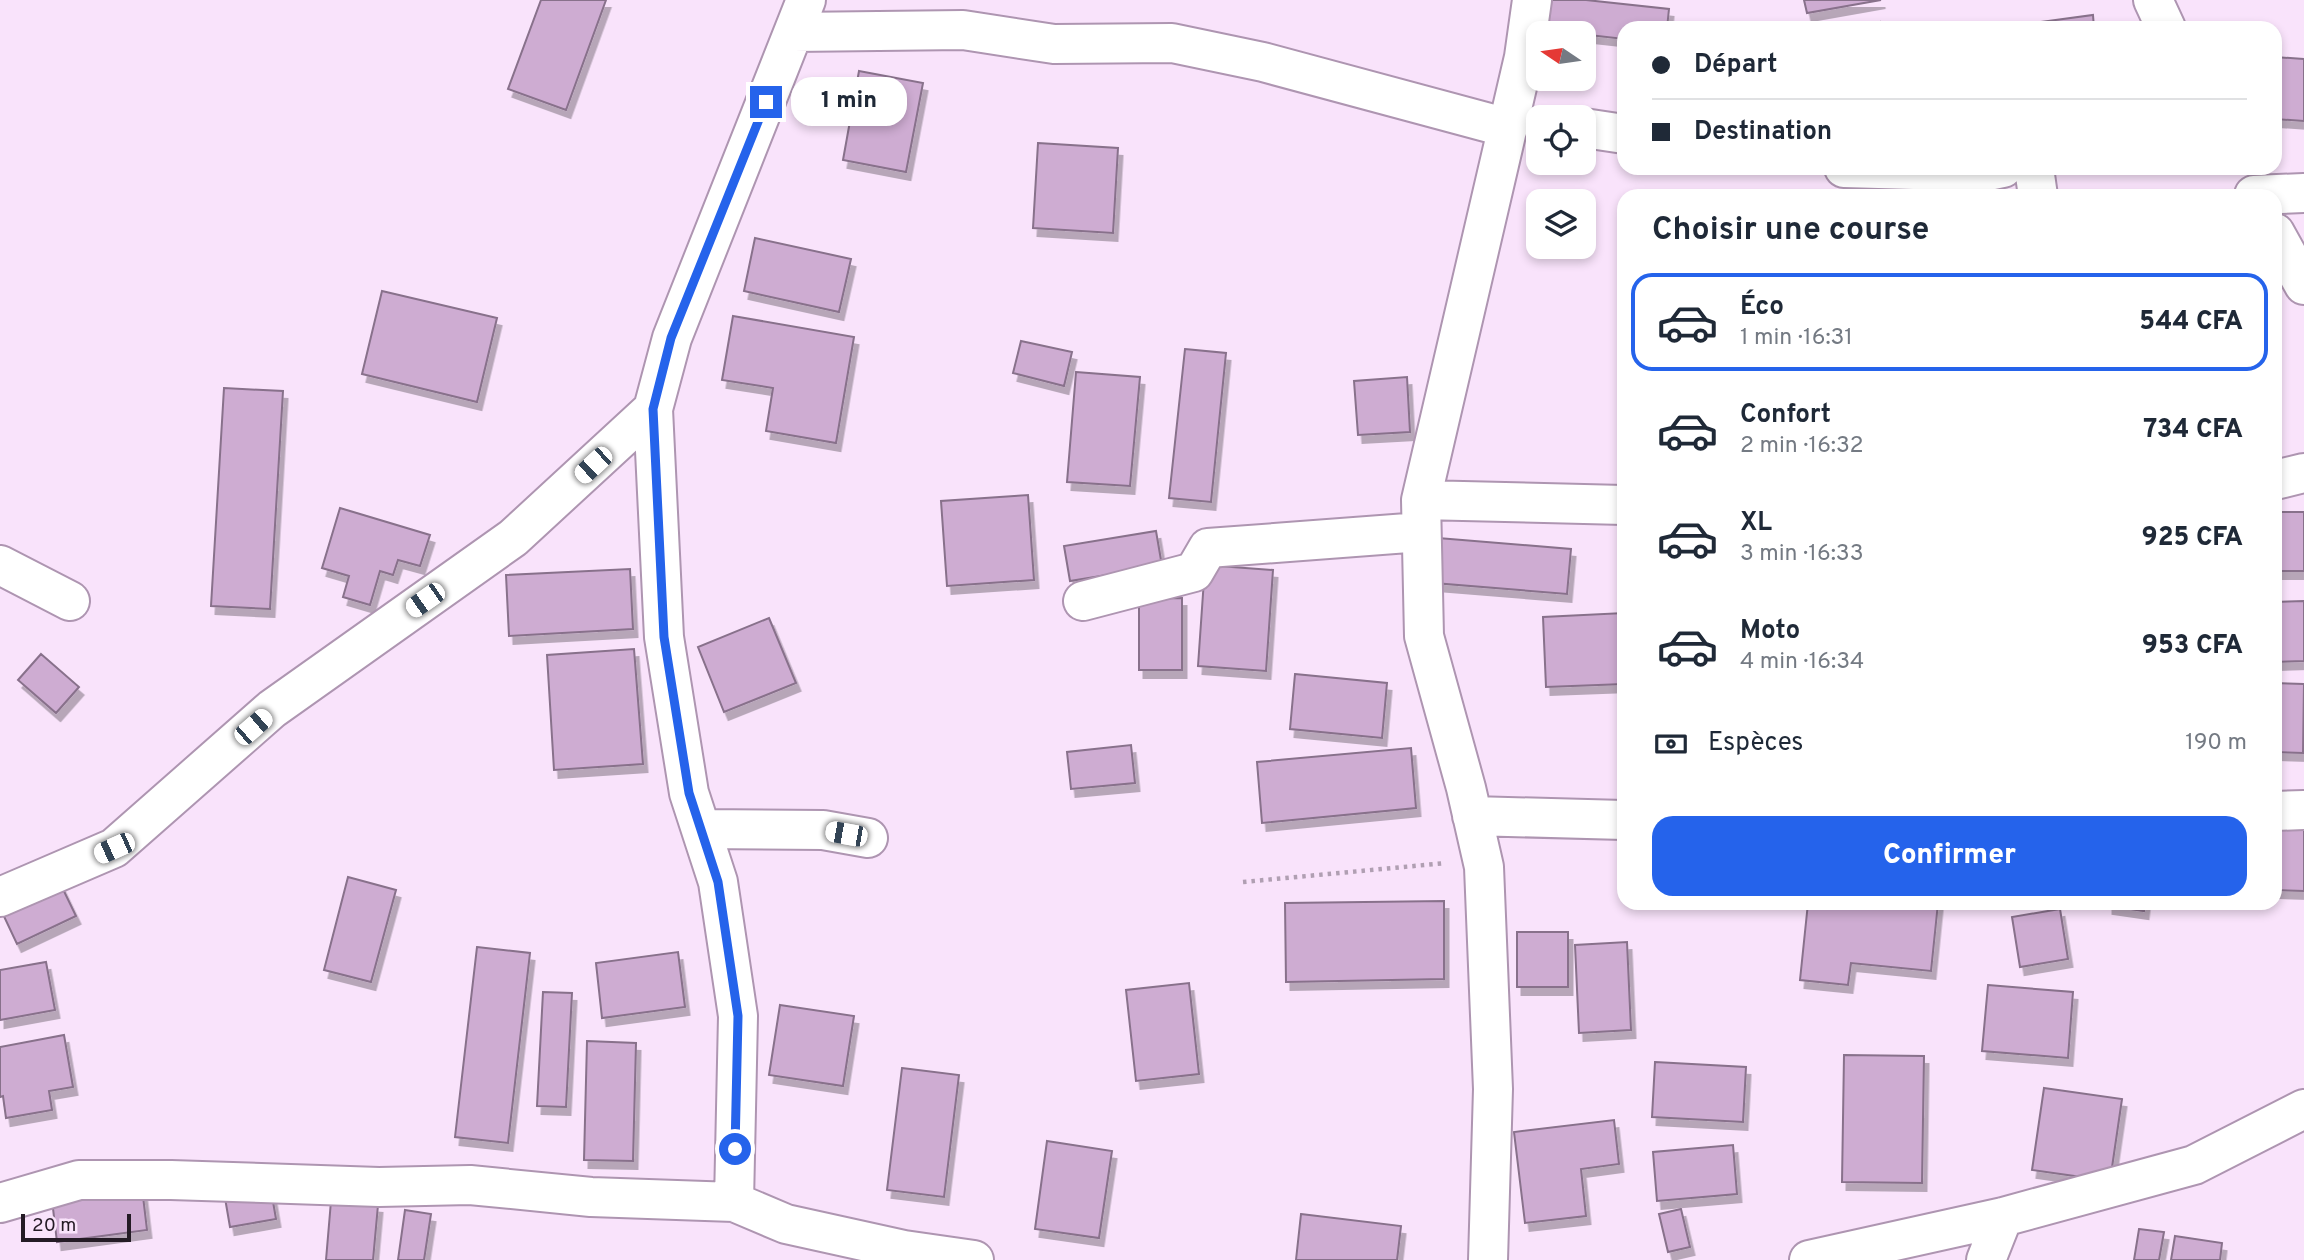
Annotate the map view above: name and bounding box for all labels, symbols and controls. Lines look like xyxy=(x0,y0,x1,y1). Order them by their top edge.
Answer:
north arrow xyxy=(1526,21,1596,91)
map controls xyxy=(1526,21,1596,259)
text: Départ xyxy=(1694,49,1778,82)
callout: 1 min xyxy=(790,78,906,126)
route end xyxy=(750,86,782,118)
text: 1 min xyxy=(821,87,877,116)
button: locate xyxy=(1526,105,1596,175)
text: Destination xyxy=(1694,116,1832,149)
button: layers xyxy=(1526,189,1596,259)
text: Choisir une course xyxy=(1652,211,1929,251)
icon: car xyxy=(1656,291,1719,354)
text: Éco xyxy=(1740,291,1784,324)
text: 544 CFA xyxy=(2139,306,2243,339)
text: 1 min · 16:31 xyxy=(1740,324,1853,353)
icon: car xyxy=(1656,399,1719,462)
text: Confort xyxy=(1740,399,1831,432)
text: 734 CFA xyxy=(2143,414,2243,447)
text: 2 min · 16:32 xyxy=(1740,432,1864,461)
car xyxy=(571,443,616,487)
icon: car xyxy=(1656,507,1719,570)
text: XL xyxy=(1740,507,1772,540)
text: 925 CFA xyxy=(2142,522,2243,555)
text: 3 min · 16:33 xyxy=(1740,540,1864,569)
car xyxy=(402,579,449,621)
icon: car xyxy=(1656,615,1719,678)
text: Moto xyxy=(1740,615,1800,648)
text: 953 CFA xyxy=(2142,630,2243,663)
text: 4 min · 16:34 xyxy=(1740,648,1864,677)
car xyxy=(231,705,276,749)
icon: cash xyxy=(1652,725,1690,763)
text: Espèces xyxy=(1708,727,1804,760)
text: 190 m xyxy=(2185,729,2247,758)
button: Confirmer xyxy=(1652,816,2247,896)
car xyxy=(824,820,869,848)
car xyxy=(91,830,138,866)
route start xyxy=(719,1133,751,1165)
scale bar xyxy=(21,1211,131,1243)
text: 20 m xyxy=(32,1214,76,1238)

